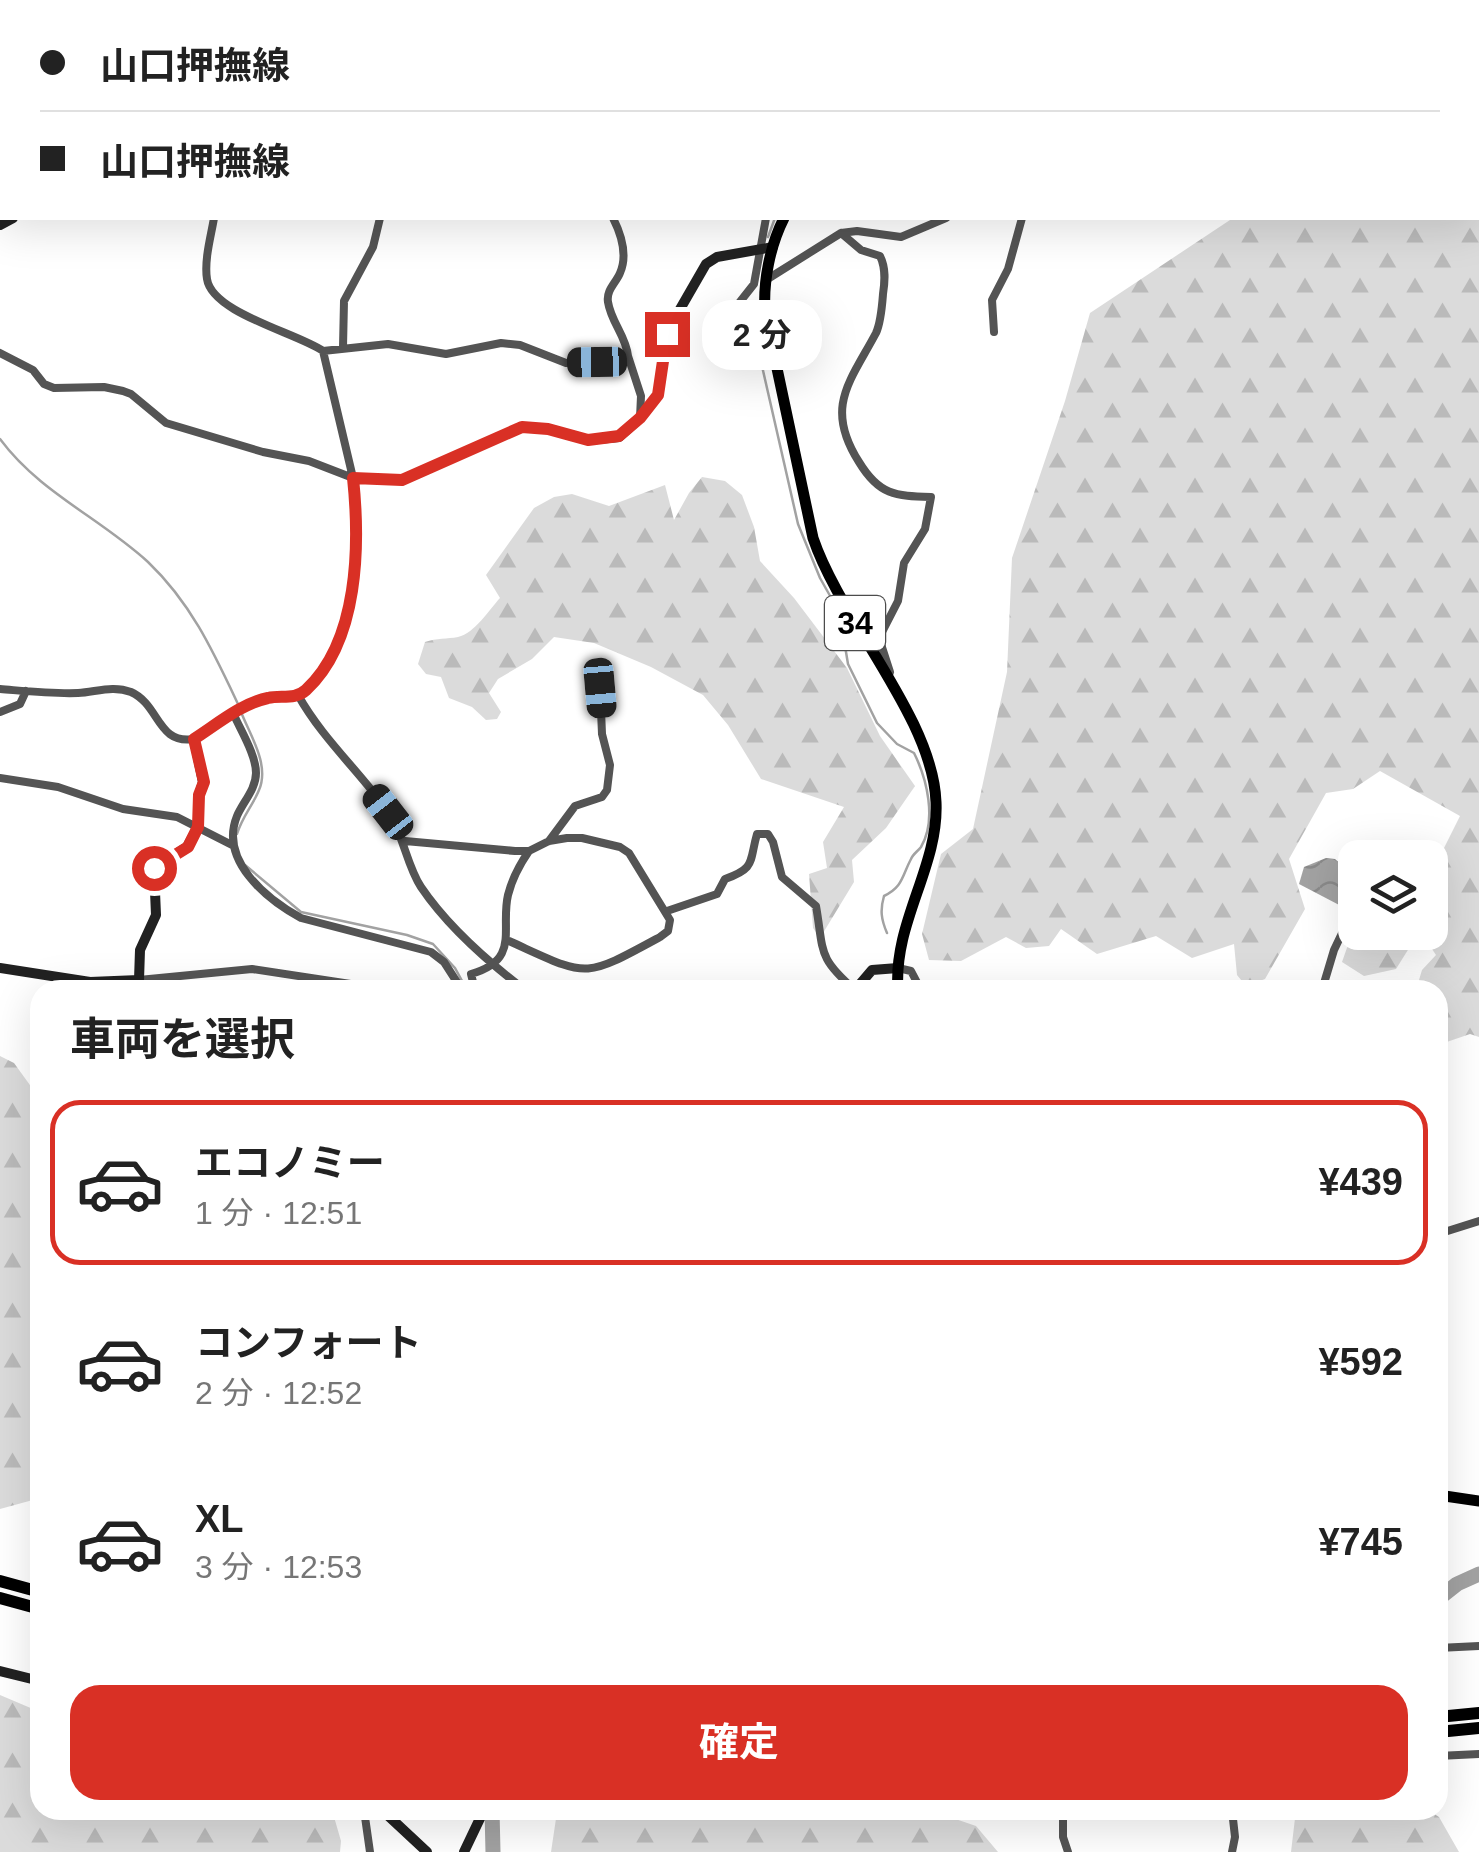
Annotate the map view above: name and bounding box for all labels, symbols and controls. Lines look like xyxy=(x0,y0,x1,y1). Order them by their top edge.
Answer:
text: 山口押撫線 xyxy=(100,45,290,87)
text: 山口押撫線 xyxy=(100,141,290,183)
callout: 2 分 xyxy=(702,299,822,369)
route end xyxy=(645,312,690,357)
text: 2 分 xyxy=(733,317,791,353)
car xyxy=(567,346,627,378)
road number: 34 xyxy=(825,596,885,650)
car xyxy=(582,657,618,719)
car xyxy=(358,779,418,845)
map controls xyxy=(1338,840,1448,950)
button: layers xyxy=(1338,840,1448,950)
route start xyxy=(132,846,177,891)
text: 車両を選択 xyxy=(70,1014,295,1065)
icon: car xyxy=(75,1138,165,1228)
text: エコノミー xyxy=(195,1142,385,1184)
text: ¥439 xyxy=(1318,1161,1403,1203)
text: 1 分 · 12:51 xyxy=(195,1195,362,1231)
icon: car xyxy=(75,1318,165,1408)
text: コンフォート xyxy=(195,1322,422,1364)
text: ¥592 xyxy=(1318,1341,1403,1383)
text: 2 分 · 12:52 xyxy=(195,1375,362,1411)
icon: car xyxy=(75,1498,165,1588)
text: XL xyxy=(195,1498,244,1540)
text: ¥745 xyxy=(1318,1521,1403,1563)
text: 3 分 · 12:53 xyxy=(195,1549,362,1585)
button: 確定 xyxy=(70,1685,1408,1800)

